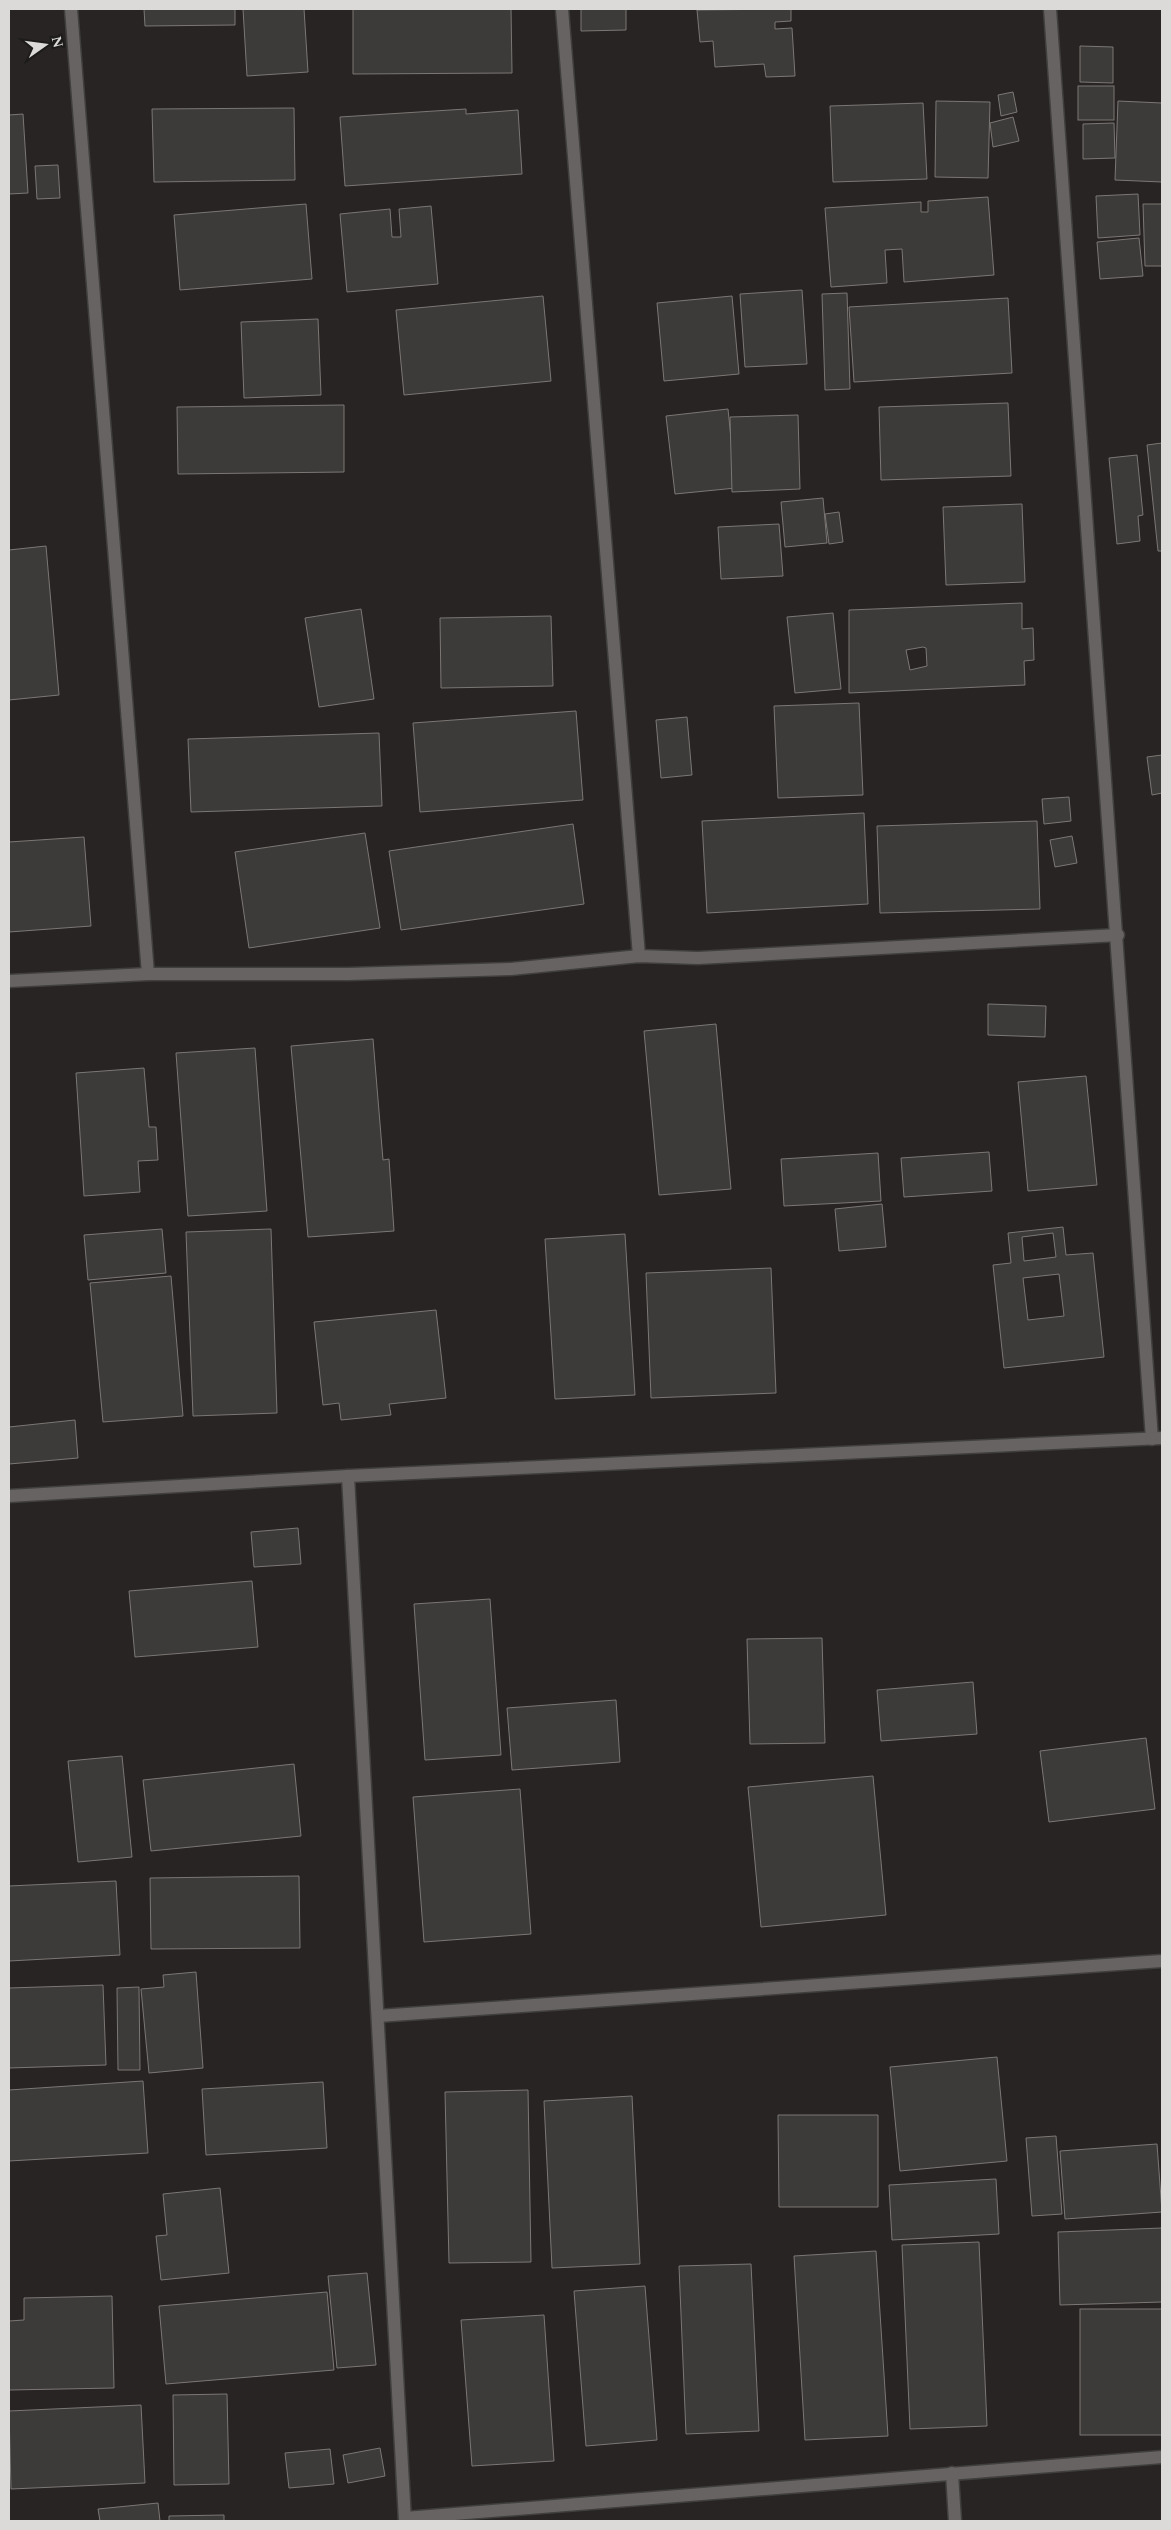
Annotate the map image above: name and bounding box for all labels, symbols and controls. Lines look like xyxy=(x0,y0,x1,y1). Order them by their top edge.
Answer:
north arrow xyxy=(20,20,70,70)
text: N xyxy=(46,34,69,50)

